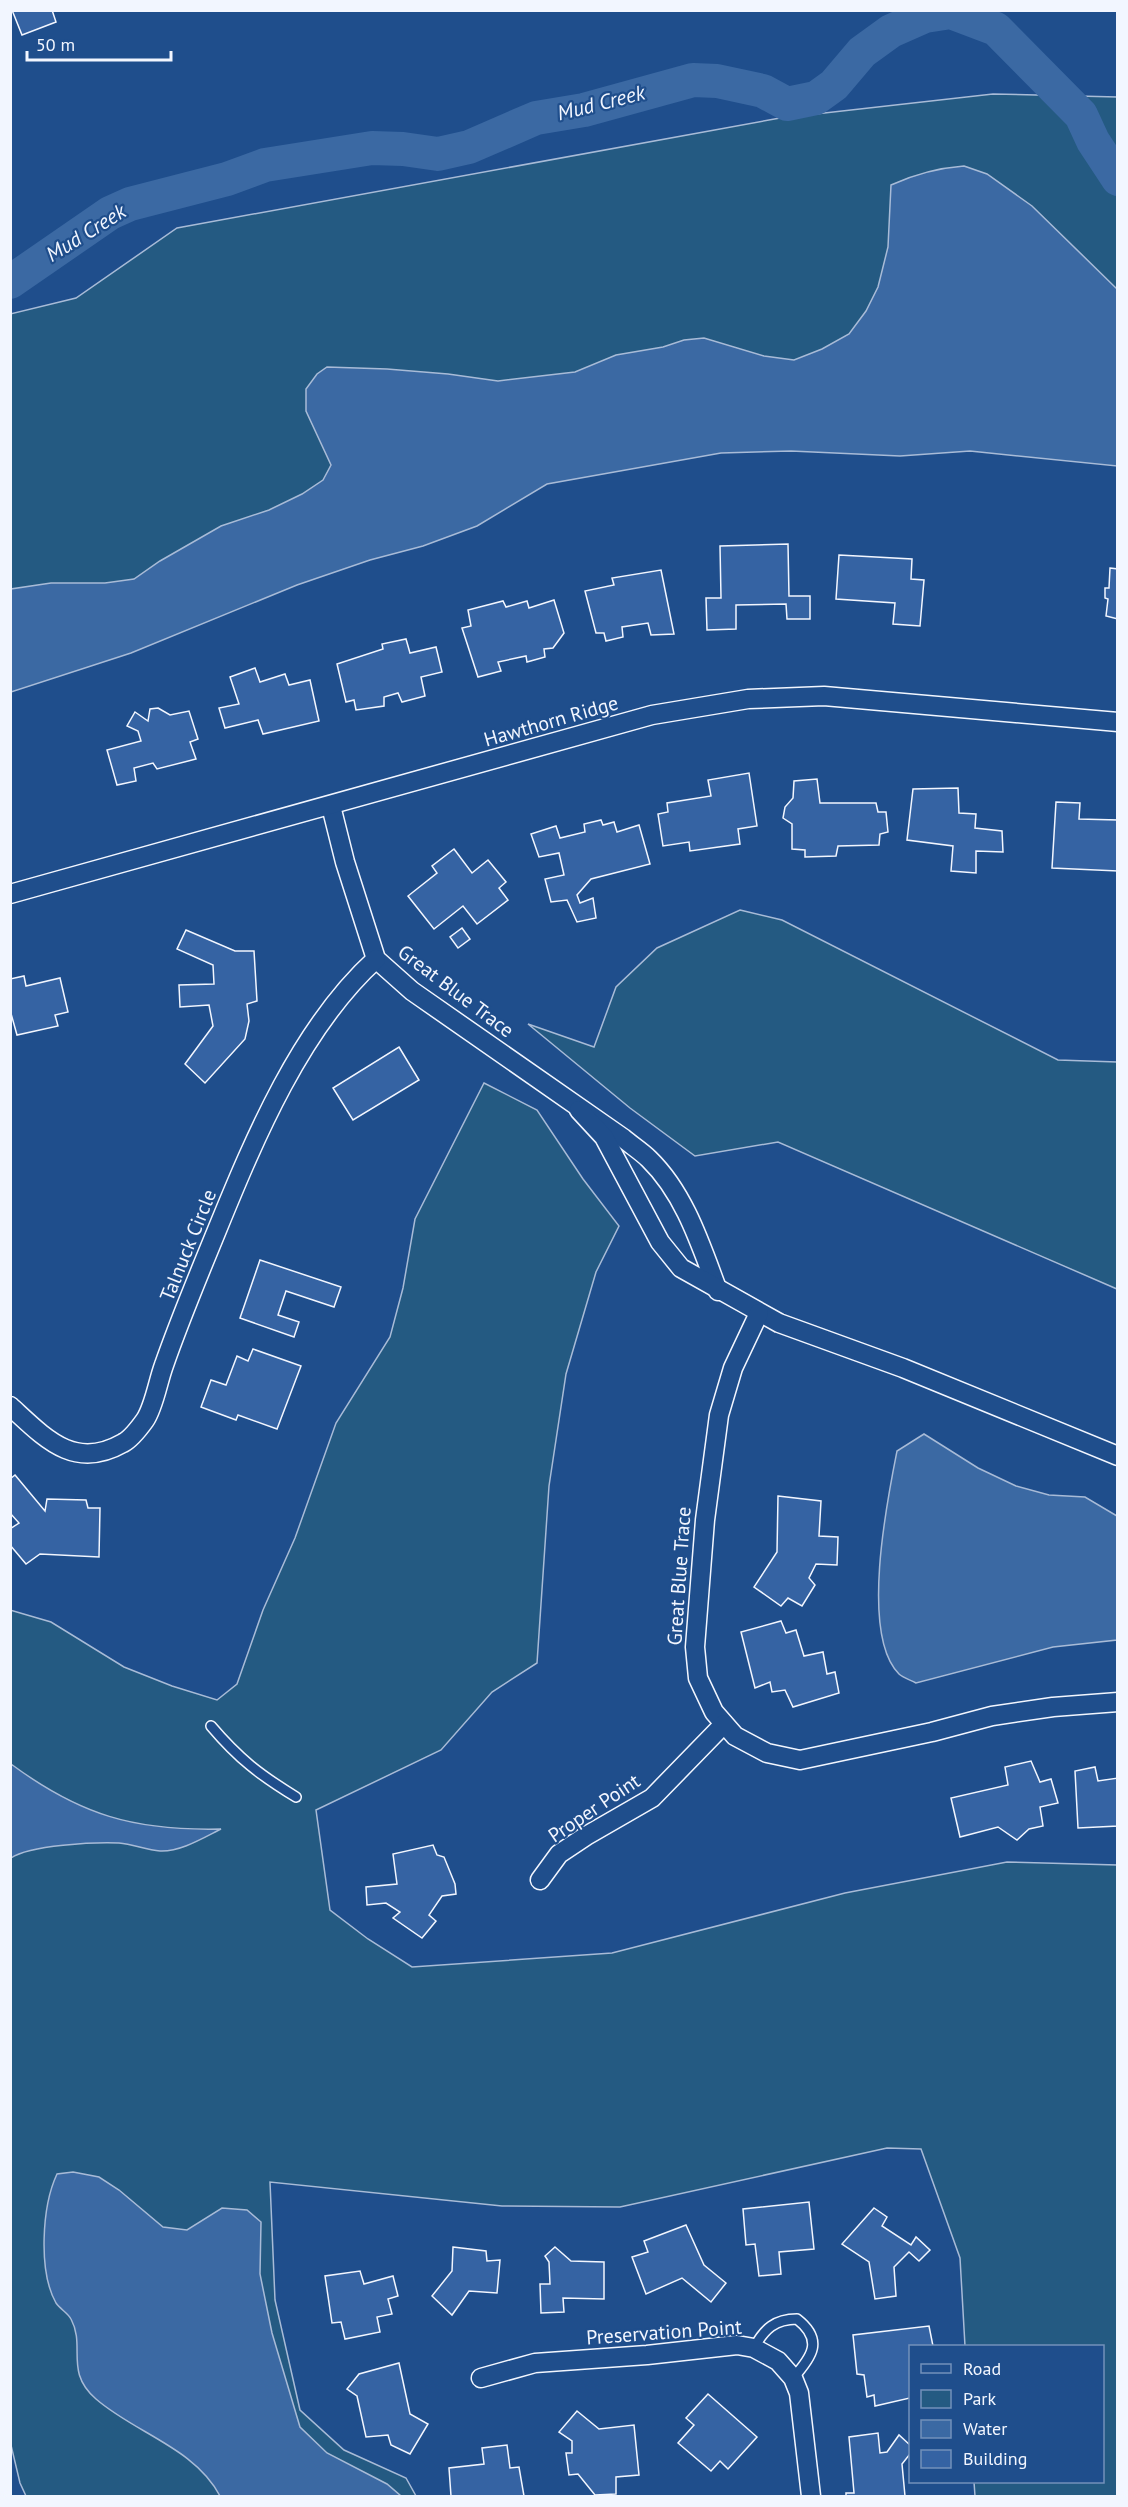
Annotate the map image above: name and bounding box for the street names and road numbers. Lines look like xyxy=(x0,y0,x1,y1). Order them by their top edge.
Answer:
street label: Hawthorn Ridge xyxy=(481,689,621,753)
street label: Great Blue Trace xyxy=(393,939,519,1043)
street label: Talnuck Circle xyxy=(154,1185,222,1305)
street label: Great Blue Trace xyxy=(661,1506,697,1646)
street label: Proper Point xyxy=(543,1768,645,1848)
street label: Preservation Point xyxy=(585,2314,743,2350)

